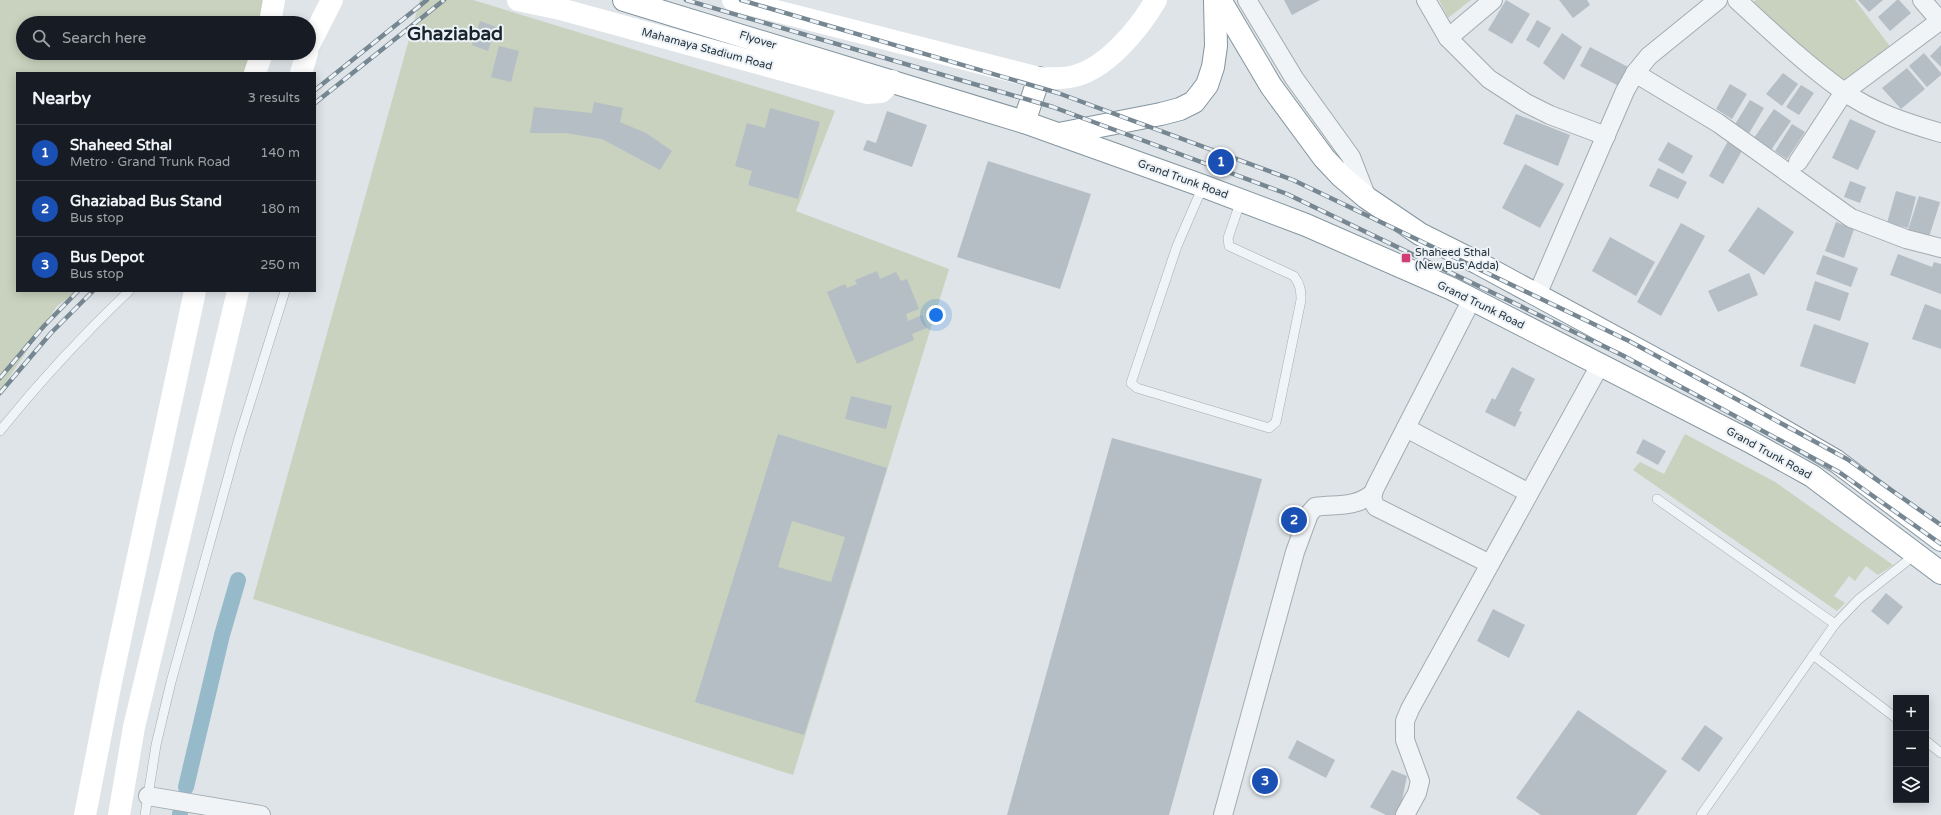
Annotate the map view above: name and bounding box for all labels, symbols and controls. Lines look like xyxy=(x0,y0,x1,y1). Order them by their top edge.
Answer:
search box xyxy=(16,16,316,60)
district label: Ghaziabad xyxy=(407,23,503,45)
street label: Mahamaya Stadium Road xyxy=(640,25,774,73)
icon: search xyxy=(30,27,52,49)
street label: Flyover xyxy=(738,28,779,52)
text: Search here xyxy=(62,29,146,47)
text: Nearby xyxy=(32,88,91,109)
text: 3 results xyxy=(248,90,300,106)
text: Shaheed Sthal xyxy=(70,136,172,154)
text: 1 xyxy=(41,145,49,161)
text: 140 m xyxy=(260,145,300,161)
pin: 1 xyxy=(1208,147,1234,177)
text: Metro · Grand Trunk Road xyxy=(70,154,230,170)
street label: Grand Trunk Road xyxy=(1136,157,1230,201)
text: Ghaziabad Bus Stand xyxy=(70,192,222,210)
text: 2 xyxy=(41,201,49,217)
text: 180 m xyxy=(260,201,300,217)
text: Bus stop xyxy=(70,210,124,226)
place label: Shaheed Sthal (New Bus Adda) xyxy=(1415,246,1499,272)
text: Bus Depot xyxy=(70,248,144,266)
marker: Shaheed Sthal (New Bus Adda) xyxy=(1400,252,1412,264)
text: 3 xyxy=(41,257,49,273)
text: 250 m xyxy=(260,257,300,273)
text: Bus stop xyxy=(70,266,124,282)
street label: Grand Trunk Road xyxy=(1435,278,1527,332)
your location xyxy=(926,305,946,325)
street label: Grand Trunk Road xyxy=(1724,424,1814,482)
pin: 2 xyxy=(1281,505,1307,535)
map controls xyxy=(1893,695,1929,803)
button: + xyxy=(1893,695,1929,731)
button: − xyxy=(1893,731,1929,767)
pin: 3 xyxy=(1252,766,1278,796)
button: layers xyxy=(1893,767,1929,803)

